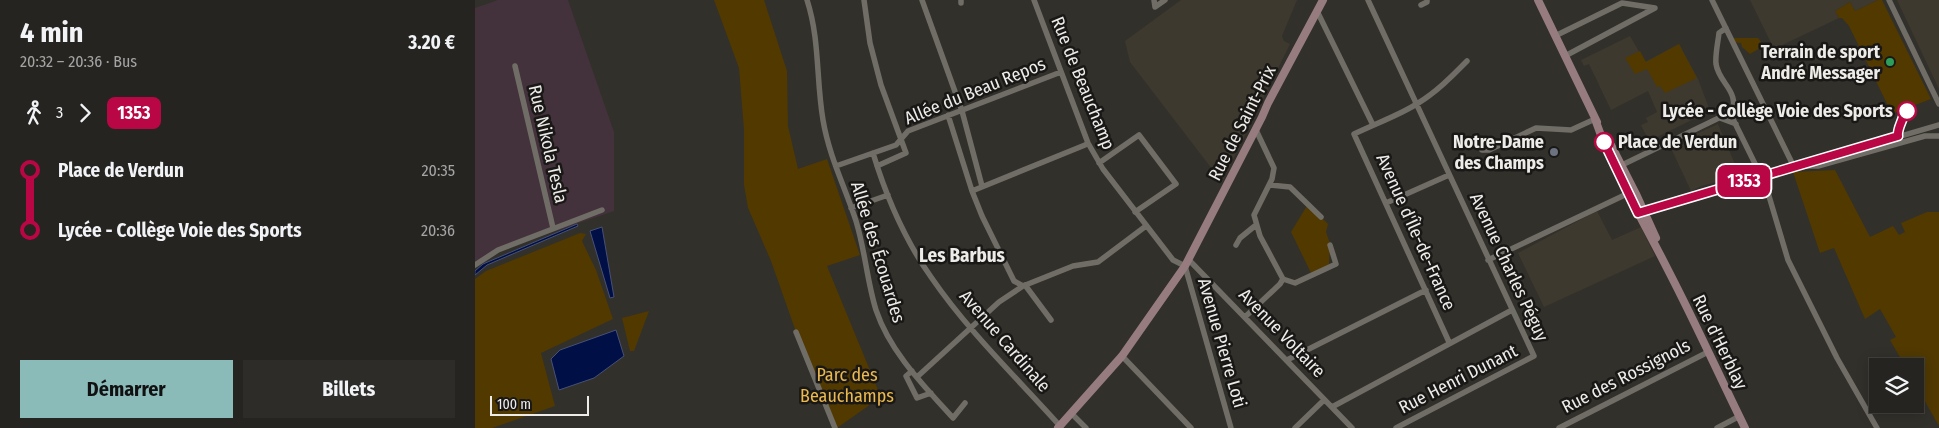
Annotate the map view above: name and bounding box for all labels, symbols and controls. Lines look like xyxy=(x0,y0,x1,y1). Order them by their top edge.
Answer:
street label: Rue de Beauchamp xyxy=(1046,13,1120,153)
text: 4 min xyxy=(20,16,84,49)
text: 3.20 € xyxy=(408,31,455,54)
place label: Terrain de sport André Messager xyxy=(1760,41,1881,84)
text: 20:32 – 20:36 · Bus xyxy=(20,52,137,71)
street label: Allée du Beau Repos xyxy=(901,53,1049,129)
marker: Terrain de sport André Messager xyxy=(1884,56,1896,68)
street label: Rue de Saint-Prix xyxy=(1203,62,1281,184)
street label: Rue Nikola Tesla xyxy=(524,83,572,205)
icon: walk xyxy=(20,99,48,127)
icon: forward xyxy=(71,99,99,127)
place label: Lycée - Collège Voie des Sports xyxy=(1662,100,1893,122)
marker: Lycée - Collège Voie des Sports xyxy=(1897,101,1917,121)
text: 1353 xyxy=(117,102,151,124)
text: 3 xyxy=(56,103,63,122)
place label: Notre-Dame des Champs xyxy=(1453,131,1544,174)
place label: Place de Verdun xyxy=(1618,131,1737,153)
marker: Place de Verdun xyxy=(1594,132,1614,152)
marker: Notre-Dame des Champs xyxy=(1548,146,1560,158)
street label: Avenue d'Île-de-France xyxy=(1372,150,1461,314)
text: Place de Verdun xyxy=(58,159,184,182)
text: 20:35 xyxy=(422,161,455,180)
line badge: 1353 xyxy=(1709,165,1779,197)
text: 1353 xyxy=(1727,170,1761,192)
street label: Allée des Écouardes xyxy=(846,178,911,326)
street label: Avenue Charles Péguy xyxy=(1465,189,1553,345)
text: Lycée - Collège Voie des Sports xyxy=(58,219,302,242)
text: 20:36 xyxy=(421,221,455,240)
district label: Les Barbus xyxy=(919,244,1006,267)
street label: Avenue Pierre Loti xyxy=(1193,276,1251,410)
street label: Avenue Voltaire xyxy=(1234,284,1330,382)
street label: Avenue Cardinale xyxy=(955,286,1055,397)
street label: Rue d'Herblay xyxy=(1688,291,1752,393)
street label: Rue des Rossignols xyxy=(1558,334,1694,418)
street label: Rue Henri Dunant xyxy=(1395,340,1521,418)
map controls xyxy=(1869,358,1924,413)
button: layers xyxy=(1869,358,1924,413)
button: Démarrer xyxy=(20,360,233,418)
button: Billets xyxy=(243,360,455,418)
park label: Parc des Beauchamps xyxy=(800,364,894,407)
scale bar xyxy=(490,393,589,416)
text: 100 m xyxy=(497,396,531,413)

